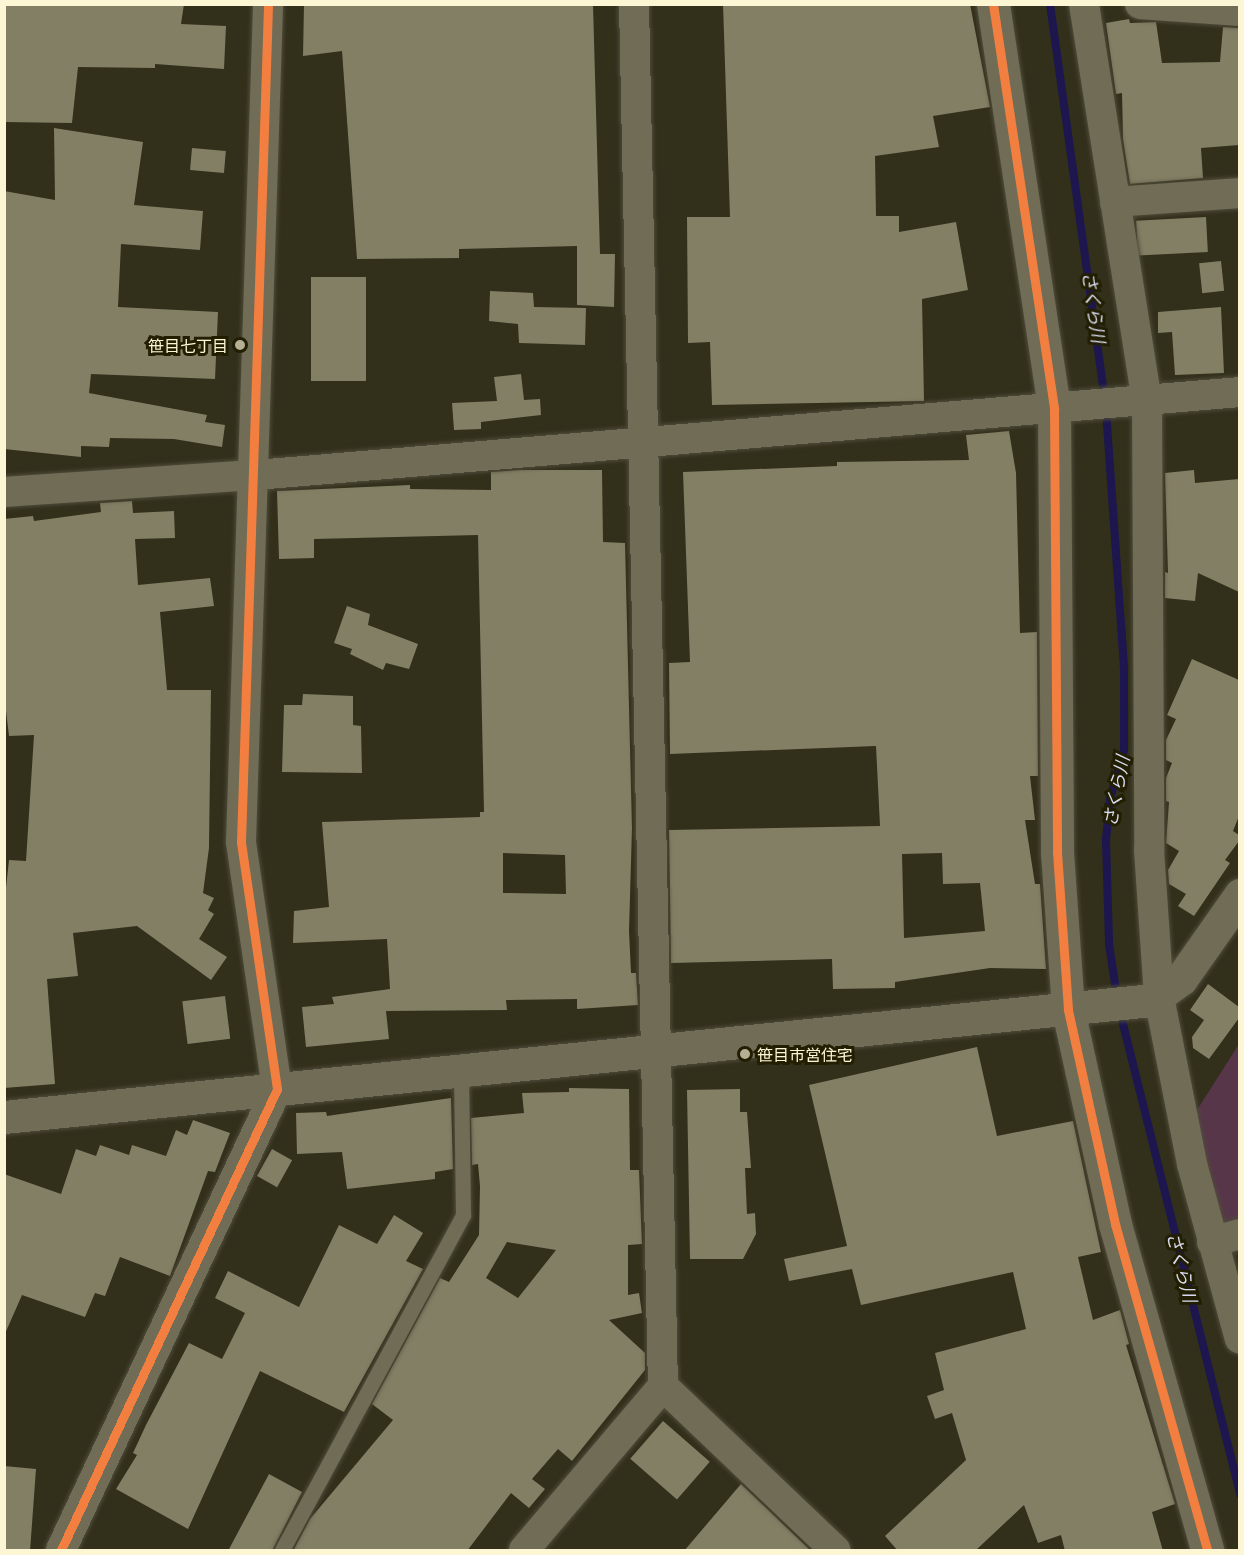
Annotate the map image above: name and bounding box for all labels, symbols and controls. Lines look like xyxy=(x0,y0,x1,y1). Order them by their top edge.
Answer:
water label: さくら川 xyxy=(1079,270,1111,344)
place label: 笹目七丁目 xyxy=(148,335,228,355)
marker: 笹目七丁目 xyxy=(233,338,247,352)
water label: さくら川 xyxy=(1098,754,1132,828)
place label: 笹目市営住宅 xyxy=(757,1044,853,1064)
marker: 笹目市営住宅 xyxy=(738,1047,752,1061)
water label: さくら川 xyxy=(1164,1229,1202,1305)

